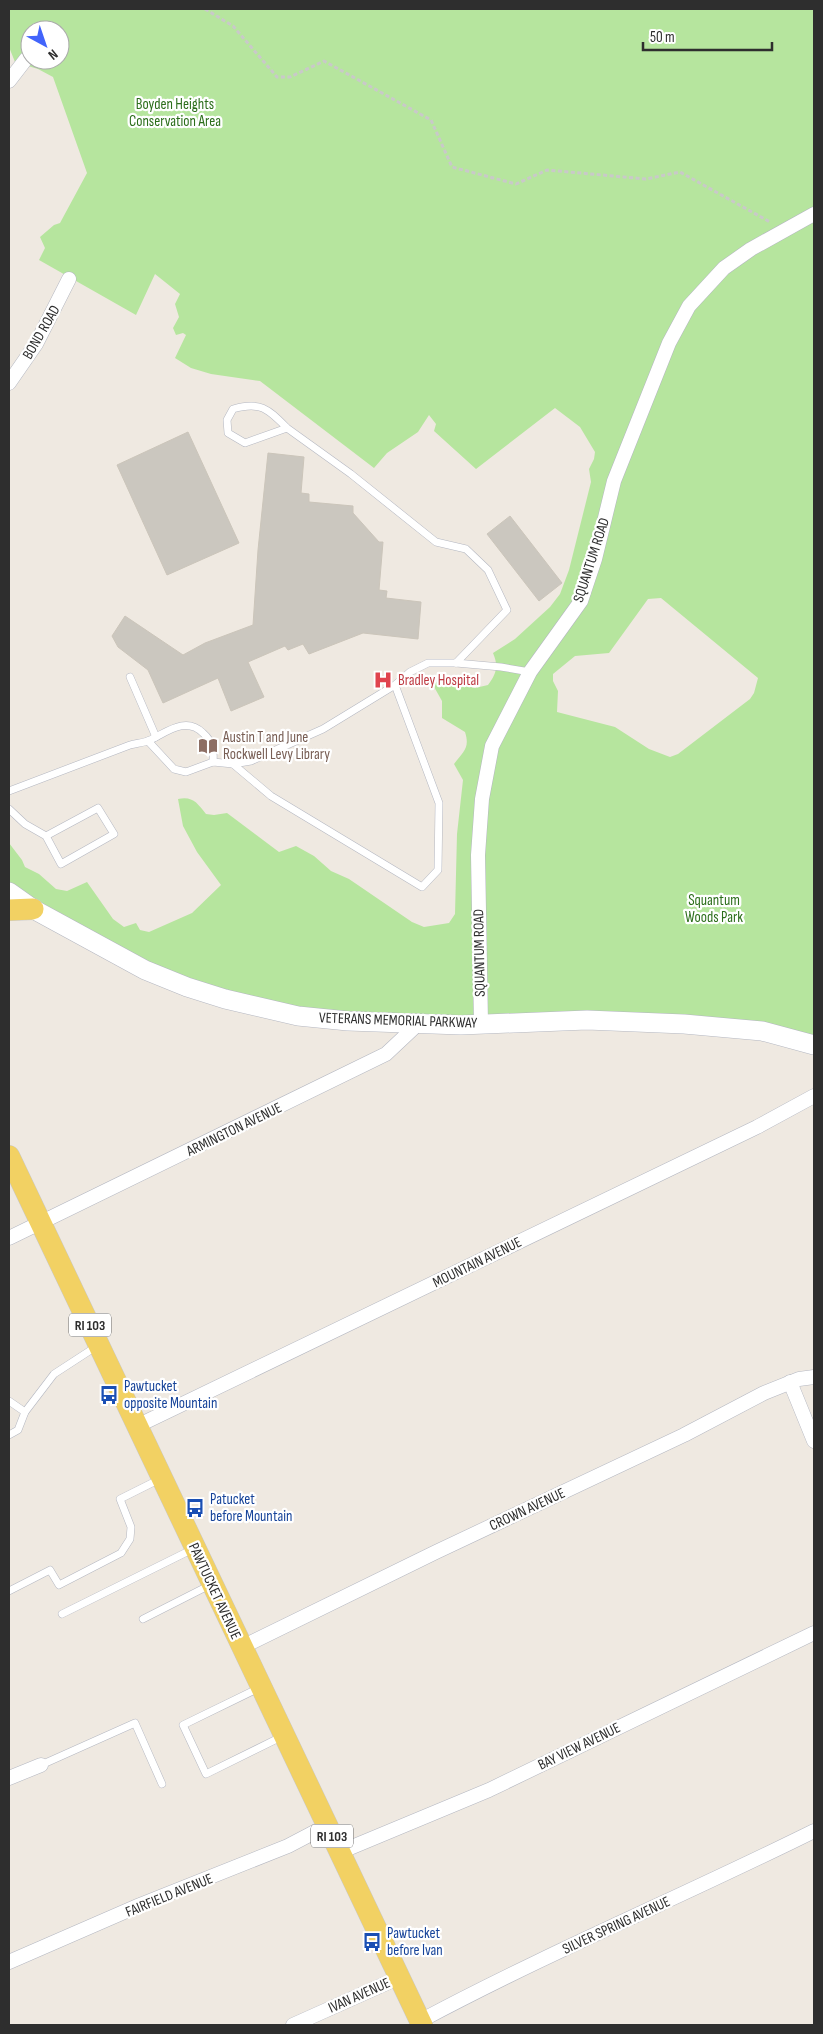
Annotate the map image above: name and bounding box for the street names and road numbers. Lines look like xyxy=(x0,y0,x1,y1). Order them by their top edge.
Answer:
street label: BOND ROAD xyxy=(18,302,65,363)
street label: SQUANTUM ROAD xyxy=(569,515,614,605)
street label: SQUANTUM ROAD xyxy=(469,909,490,997)
street label: VETERANS MEMORIAL PARKWAY xyxy=(319,1008,478,1033)
street label: ARMINGTON AVENUE xyxy=(183,1098,285,1161)
street label: MOUNTAIN AVENUE xyxy=(430,1233,525,1292)
road number: RI 103 xyxy=(69,1314,111,1336)
street label: CROWN AVENUE xyxy=(486,1484,568,1535)
street label: PAWTUCKET AVENUE xyxy=(184,1540,245,1642)
street label: BAY VIEW AVENUE xyxy=(535,1718,624,1775)
road number: RI 103 xyxy=(311,1824,353,1848)
street label: FAIRFIELD AVENUE xyxy=(123,1869,216,1922)
street label: SILVER SPRING AVENUE xyxy=(559,1892,673,1959)
street label: IVAN AVENUE xyxy=(325,1973,393,2018)

